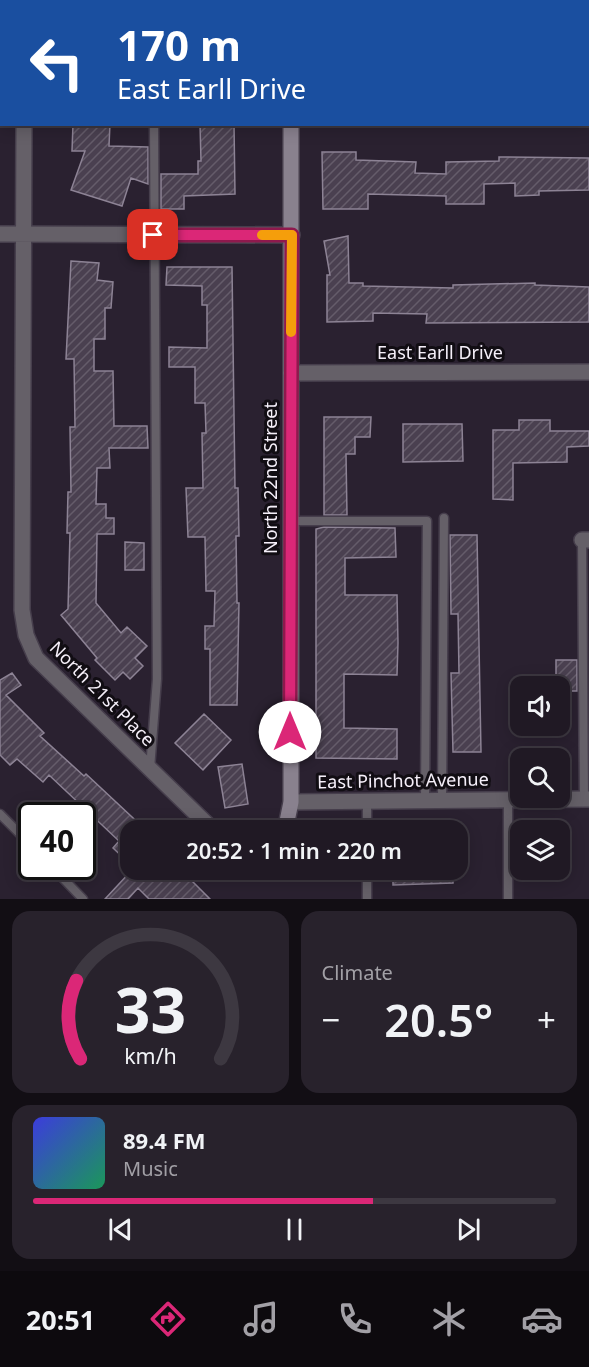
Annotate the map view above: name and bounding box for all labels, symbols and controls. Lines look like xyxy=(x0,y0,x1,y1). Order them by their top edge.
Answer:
text: 170 m xyxy=(117,16,241,73)
icon: left xyxy=(18,24,96,102)
text: East Earll Drive xyxy=(117,70,306,107)
pin xyxy=(127,209,178,260)
icon: arrive xyxy=(136,218,169,251)
street label: East Earll Drive xyxy=(377,340,503,364)
street label: North 22nd Street xyxy=(258,401,282,554)
street label: North 21st Place xyxy=(45,636,160,751)
map controls xyxy=(510,676,570,880)
button: sound xyxy=(510,676,570,736)
position arrow xyxy=(258,700,322,764)
button: search xyxy=(510,748,570,808)
street label: East Pinchot Avenue xyxy=(317,767,489,793)
speed limit sign: 40 xyxy=(18,802,96,880)
button: layers xyxy=(510,820,570,880)
text: 20:52 · 1 min · 220 m xyxy=(186,835,402,865)
text: Climate xyxy=(322,959,393,986)
text: 33 xyxy=(115,966,186,1051)
text: 20.5° xyxy=(384,989,493,1050)
text: − xyxy=(322,997,340,1042)
text: + xyxy=(537,997,556,1042)
text: km/h xyxy=(124,1041,177,1070)
text: 89.4 FM xyxy=(123,1125,205,1155)
text: Music xyxy=(123,1155,178,1182)
icon: previous xyxy=(104,1213,137,1246)
icon: pause xyxy=(278,1213,311,1246)
icon: next xyxy=(452,1213,485,1246)
icon: directions xyxy=(147,1298,189,1340)
icon: music xyxy=(240,1298,282,1340)
icon: phone xyxy=(334,1298,376,1340)
icon: climate xyxy=(428,1298,470,1340)
icon: car xyxy=(521,1298,563,1340)
text: 20:51 xyxy=(26,1301,95,1338)

